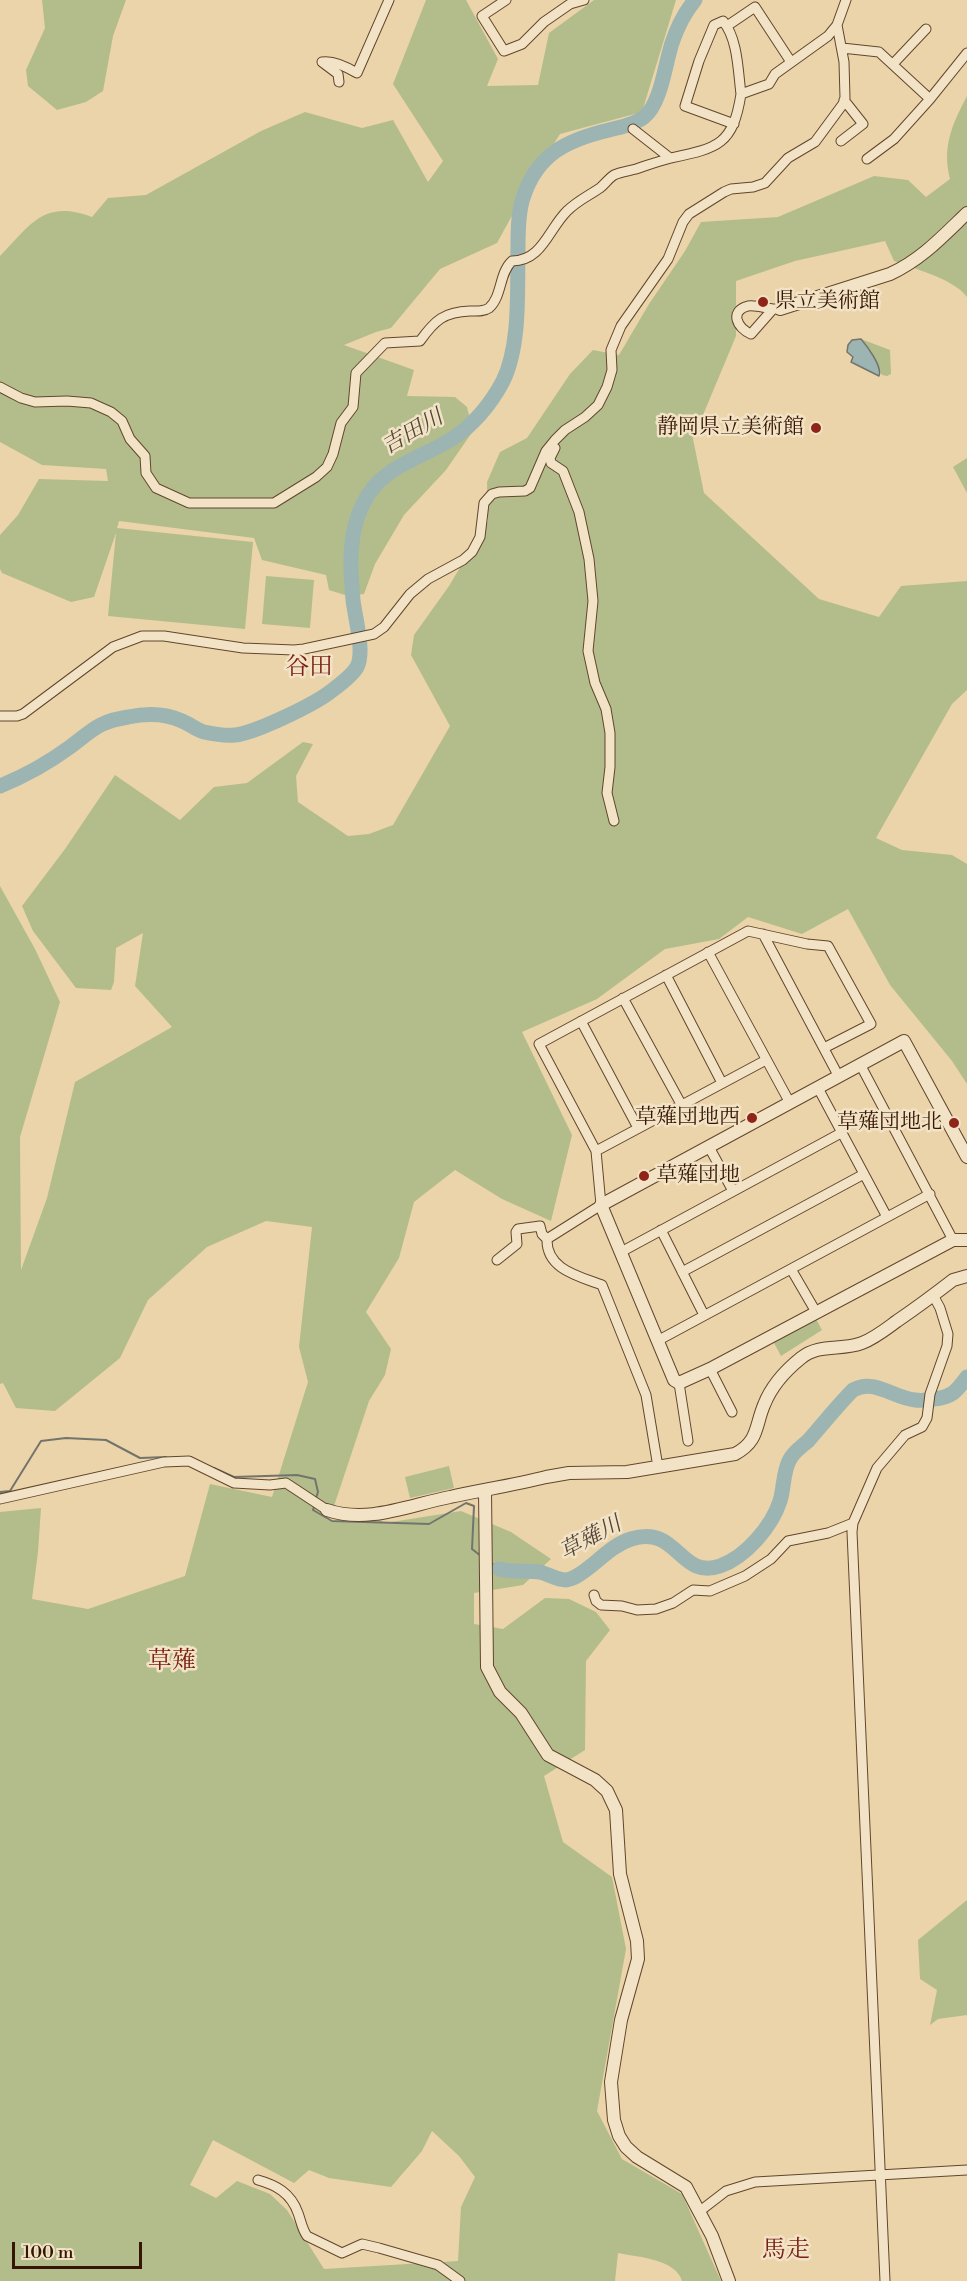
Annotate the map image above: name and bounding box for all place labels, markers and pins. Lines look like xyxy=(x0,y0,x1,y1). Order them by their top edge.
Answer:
place label: 県立美術館 xyxy=(775,289,880,315)
marker: 県立美術館 xyxy=(756,295,770,309)
place label: 静岡県立美術館 xyxy=(657,415,804,441)
marker: 静岡県立美術館 xyxy=(809,421,823,435)
place label: 草薙団地西 xyxy=(635,1105,740,1131)
place label: 草薙団地北 xyxy=(837,1110,942,1136)
marker: 草薙団地西 xyxy=(745,1111,759,1125)
marker: 草薙団地北 xyxy=(947,1116,961,1130)
place label: 草薙団地 xyxy=(656,1163,740,1189)
marker: 草薙団地 xyxy=(637,1169,651,1183)

